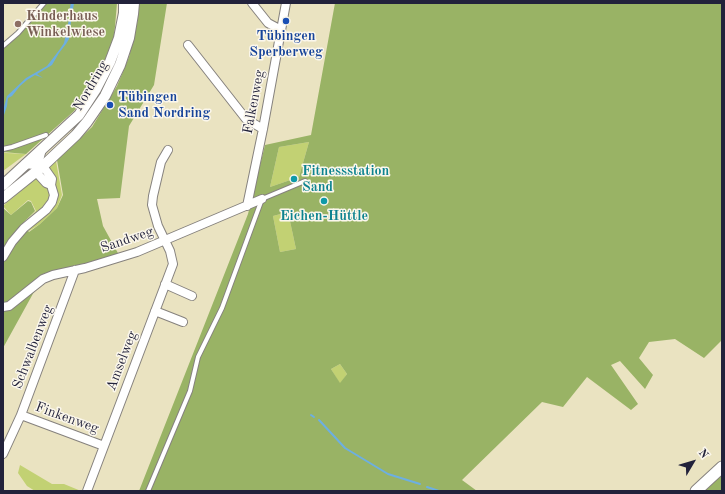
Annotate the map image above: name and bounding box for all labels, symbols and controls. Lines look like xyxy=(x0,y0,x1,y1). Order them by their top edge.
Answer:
place label: Kinderhaus Winkelwiese xyxy=(26,8,105,40)
marker: Tübingen Sperberweg xyxy=(281,16,291,26)
marker: Kinderhaus Winkelwiese xyxy=(13,19,23,29)
place label: Tübingen Sperberweg xyxy=(249,28,323,60)
street label: Nordring xyxy=(70,58,112,114)
street label: Falkenweg xyxy=(240,69,268,135)
place label: Tübingen Sand Nordring xyxy=(118,89,210,122)
marker: Tübingen Sand Nordring xyxy=(105,100,115,110)
place label: Fitnessstation Sand xyxy=(302,163,389,196)
marker: Fitnessstation Sand xyxy=(289,174,299,184)
marker: Eichen-Hüttle xyxy=(319,196,329,206)
place label: Eichen-Hüttle xyxy=(280,208,368,224)
street label: Sandweg xyxy=(98,223,156,257)
street label: Schwalbenweg xyxy=(9,303,57,391)
street label: Amselweg xyxy=(103,329,141,393)
street label: Finkenweg xyxy=(33,399,101,437)
north arrow xyxy=(673,442,713,482)
text: N xyxy=(696,448,710,461)

